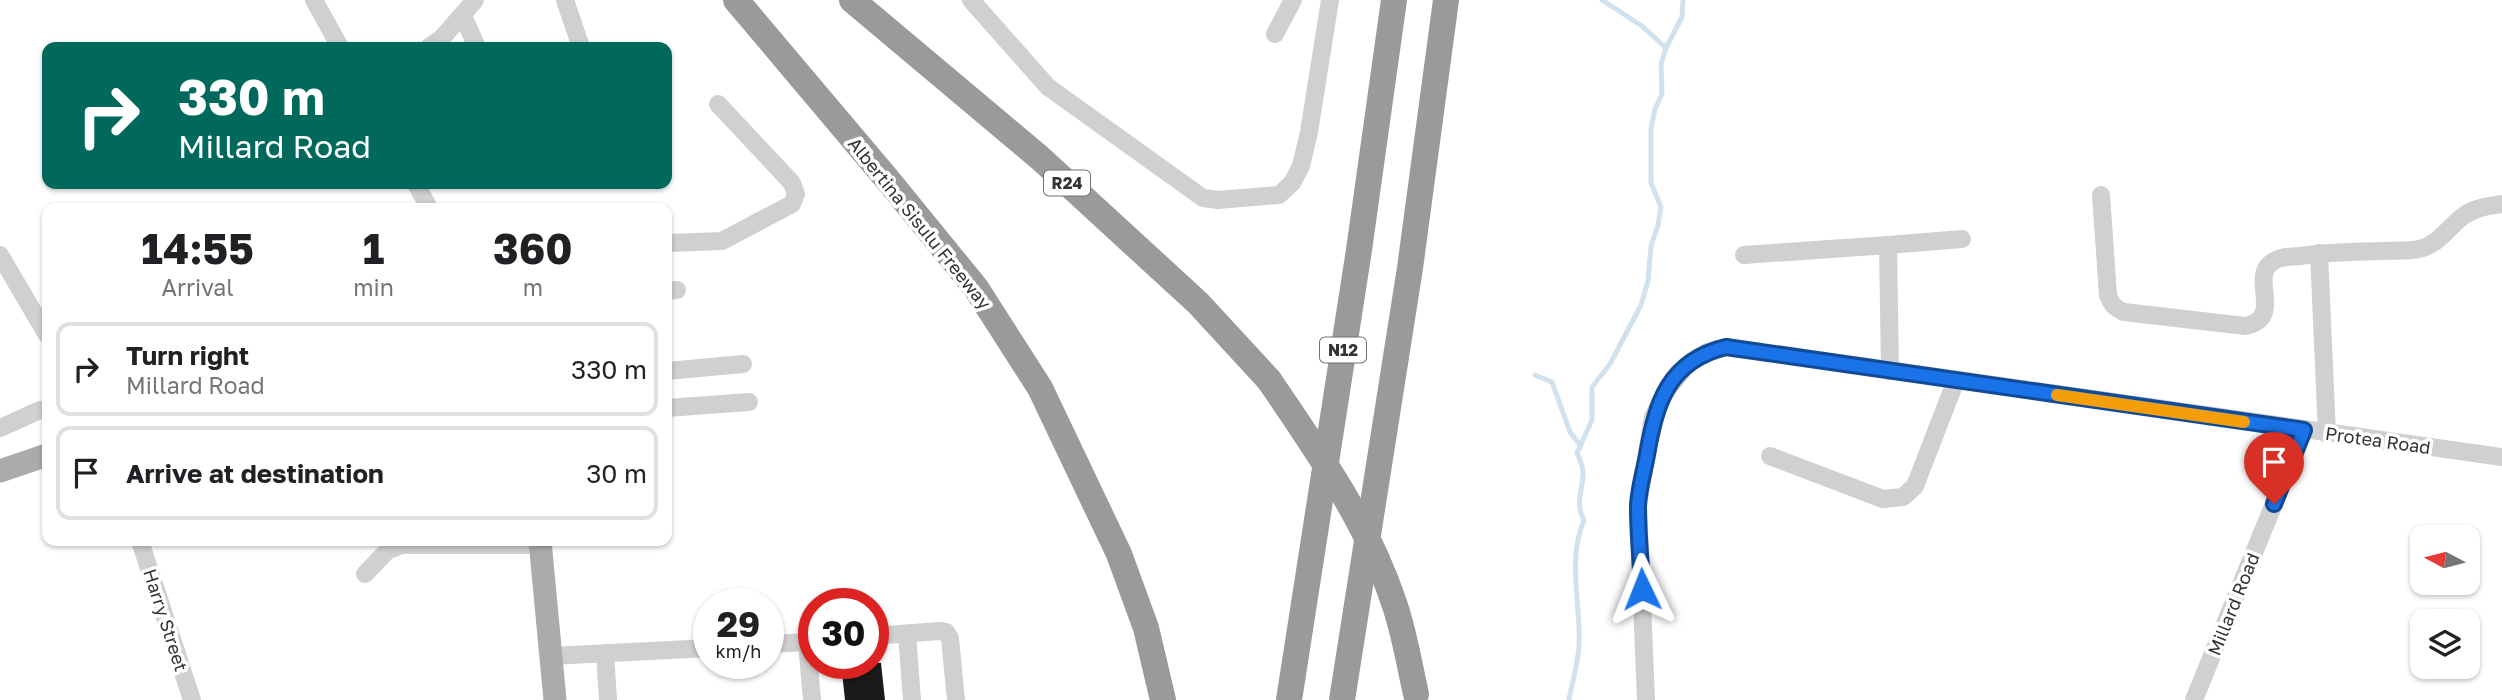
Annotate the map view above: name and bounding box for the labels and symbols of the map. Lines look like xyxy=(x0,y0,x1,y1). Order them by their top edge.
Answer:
street label: Albertina Sisulu Freeway xyxy=(844,133,996,313)
road number: R24 xyxy=(1044,170,1090,196)
road number: N12 xyxy=(1320,338,1366,362)
street label: Protea Road xyxy=(2324,422,2432,458)
pin xyxy=(2244,432,2304,504)
north arrow xyxy=(2410,525,2480,595)
street label: Millard Road xyxy=(2202,550,2264,658)
position arrow xyxy=(1605,552,1679,626)
street label: Harry Street xyxy=(139,566,193,674)
speed limit sign: 30 xyxy=(798,588,889,679)

